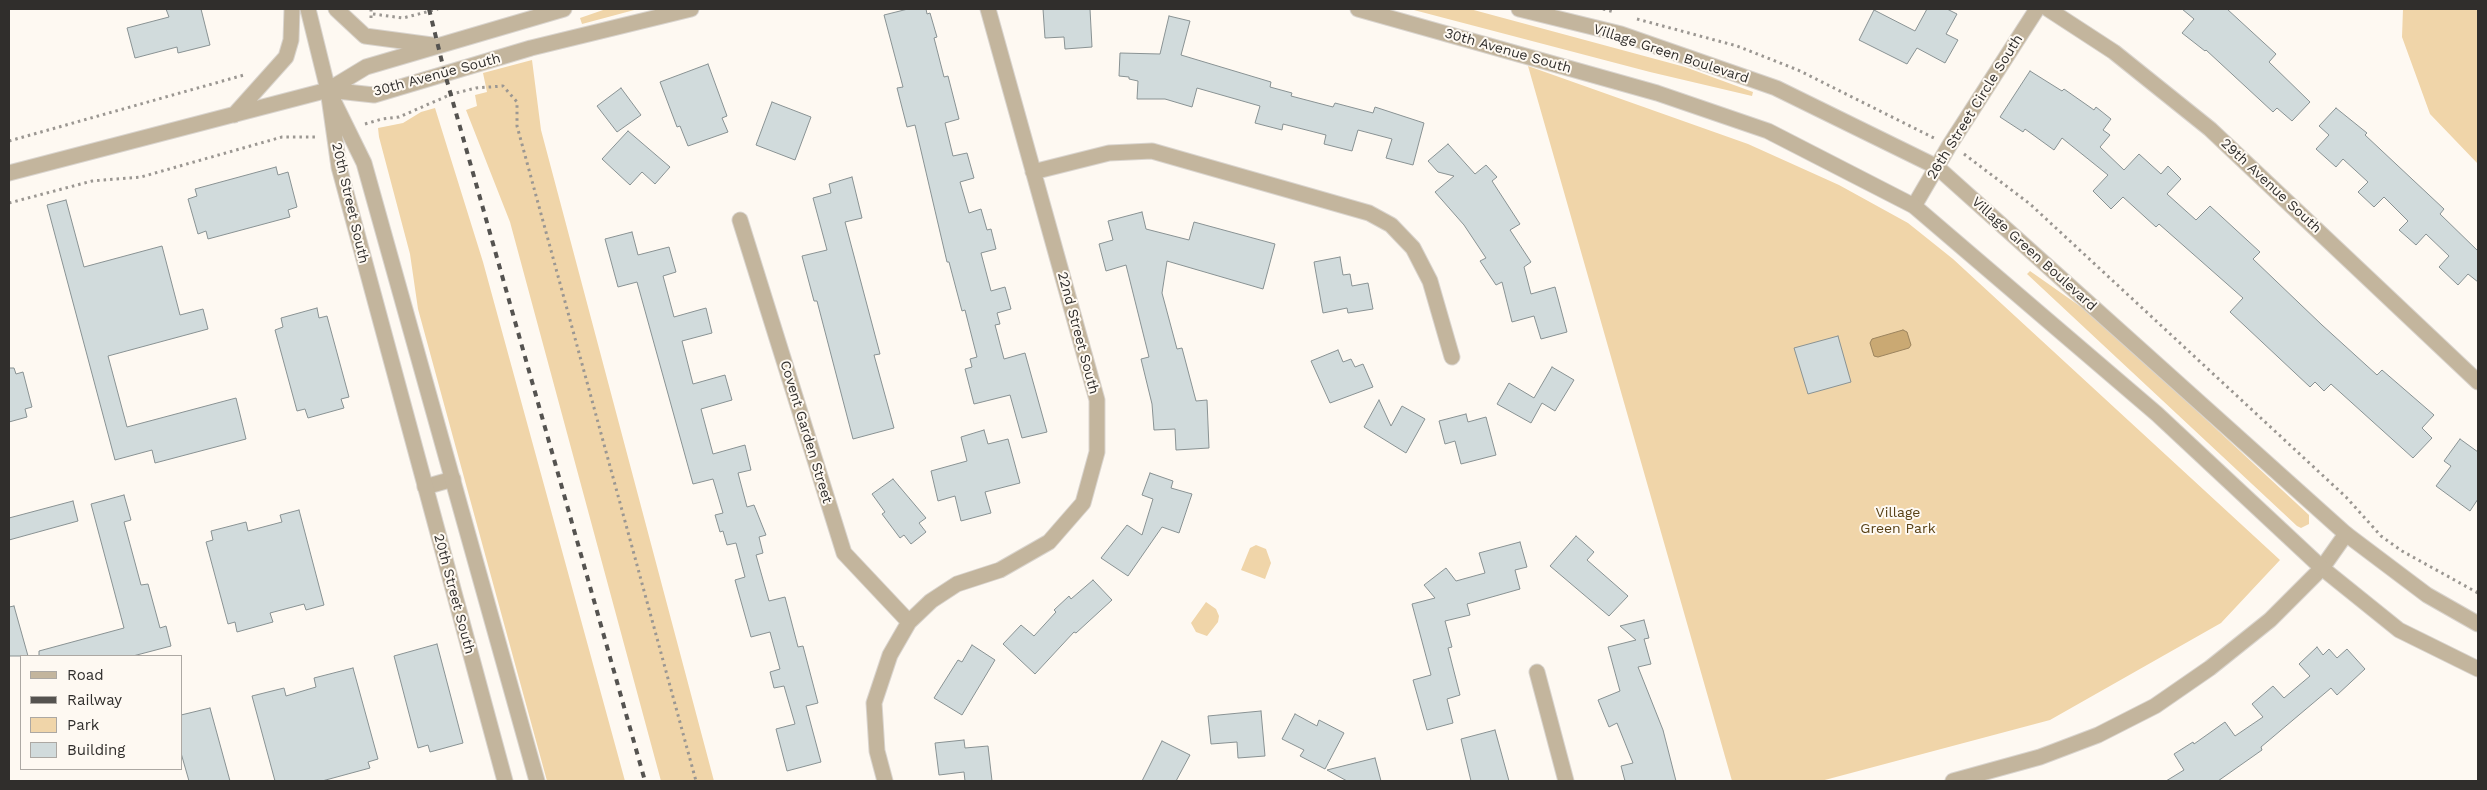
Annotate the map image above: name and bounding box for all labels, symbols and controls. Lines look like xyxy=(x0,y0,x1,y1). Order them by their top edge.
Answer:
street label: Village Green Boulevard xyxy=(1591,21,1751,87)
street label: 30th Avenue South xyxy=(1443,25,1573,77)
street label: 26th Street Circle South xyxy=(1924,32,2026,182)
street label: 30th Avenue South xyxy=(372,50,502,100)
street label: 29th Avenue South xyxy=(2217,135,2325,237)
street label: 20th Street South xyxy=(328,141,372,265)
street label: Village Green Boulevard xyxy=(1968,193,2100,315)
street label: 22nd Street South xyxy=(1054,270,1102,396)
street label: Covent Garden Street xyxy=(776,359,836,505)
park label: Village Green Park xyxy=(1860,505,1936,538)
street label: 20th Street South xyxy=(430,532,478,656)
legend xyxy=(20,655,182,770)
text: Road xyxy=(67,666,104,684)
text: Railway xyxy=(67,691,122,709)
text: Park xyxy=(67,716,99,734)
text: Building xyxy=(67,741,125,759)

